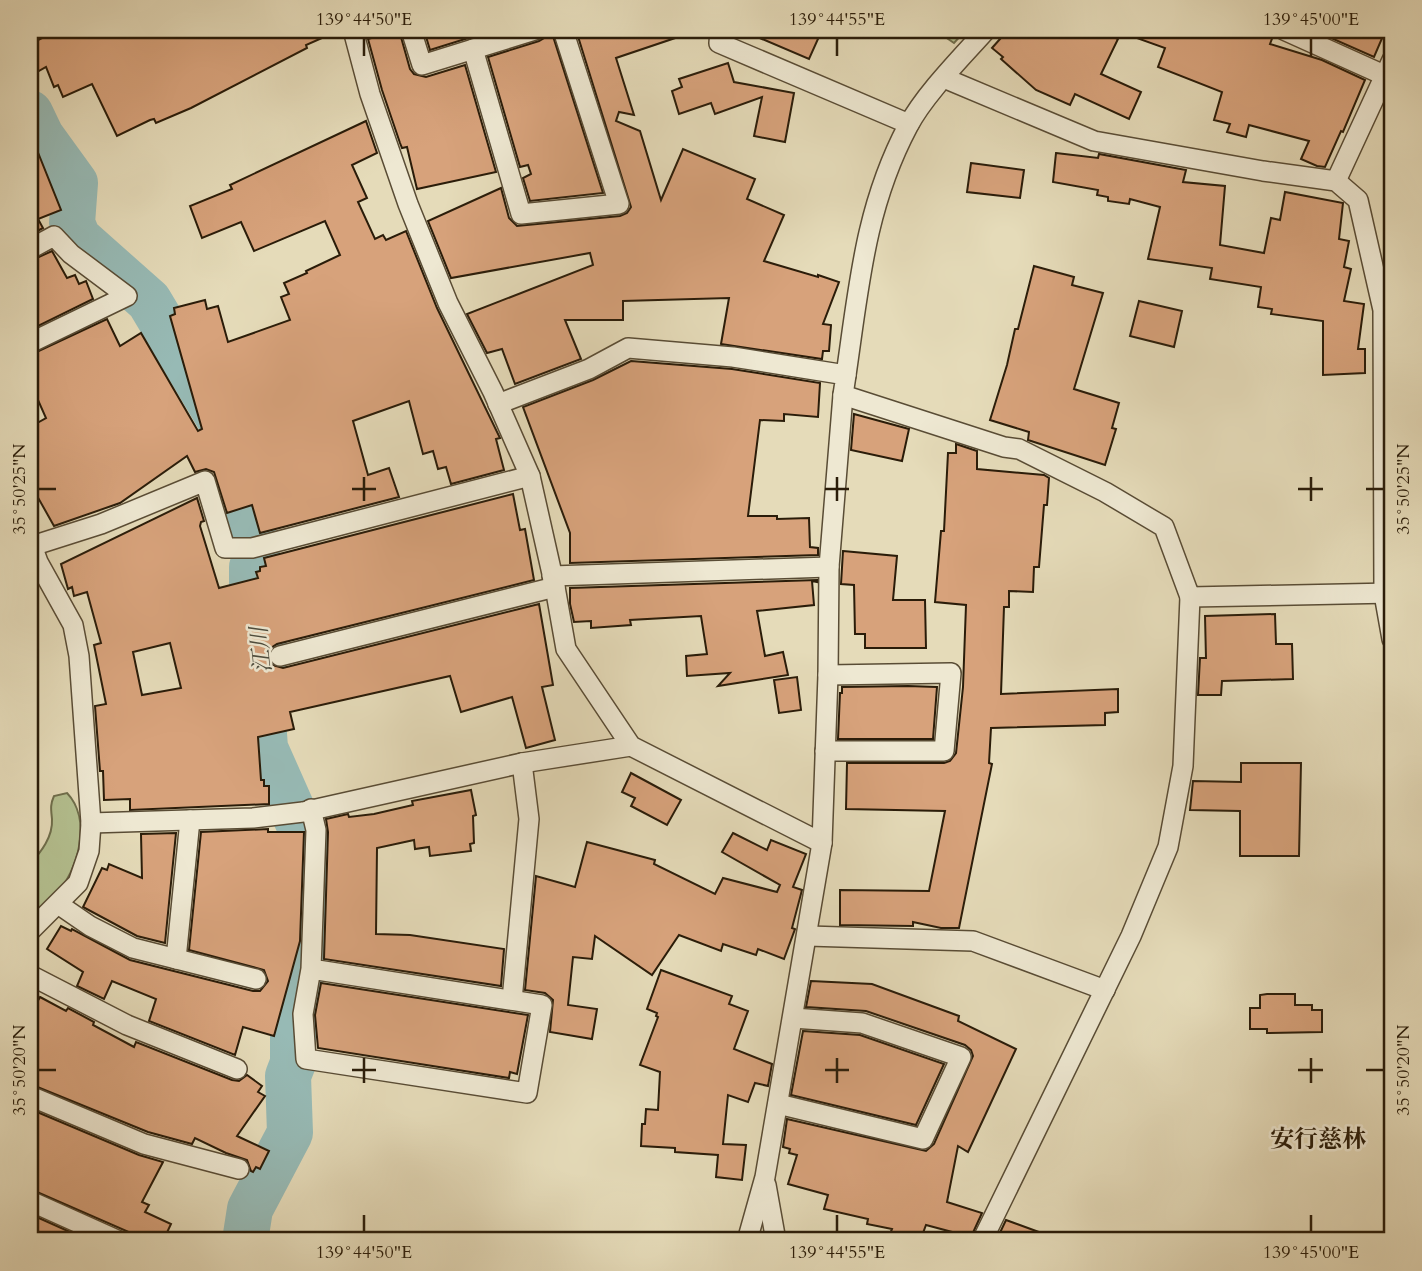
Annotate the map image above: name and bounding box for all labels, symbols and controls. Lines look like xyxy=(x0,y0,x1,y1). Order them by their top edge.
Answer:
text: 139°44'50"E xyxy=(316,7,412,32)
text: 139°44'55"E xyxy=(789,7,885,32)
text: 139°45'00"E xyxy=(1263,7,1359,32)
text: 35°50'25"N xyxy=(7,443,32,535)
text: 35°50'25"N xyxy=(1391,443,1416,535)
water label: 江川 xyxy=(243,623,279,674)
text: 35°50'20"N xyxy=(7,1024,32,1116)
text: 35°50'20"N xyxy=(1391,1024,1416,1116)
district label: 安行慈林 xyxy=(1270,1123,1366,1156)
text: 139°44'50"E xyxy=(316,1240,412,1265)
text: 139°44'55"E xyxy=(789,1240,885,1265)
text: 139°45'00"E xyxy=(1263,1240,1359,1265)

